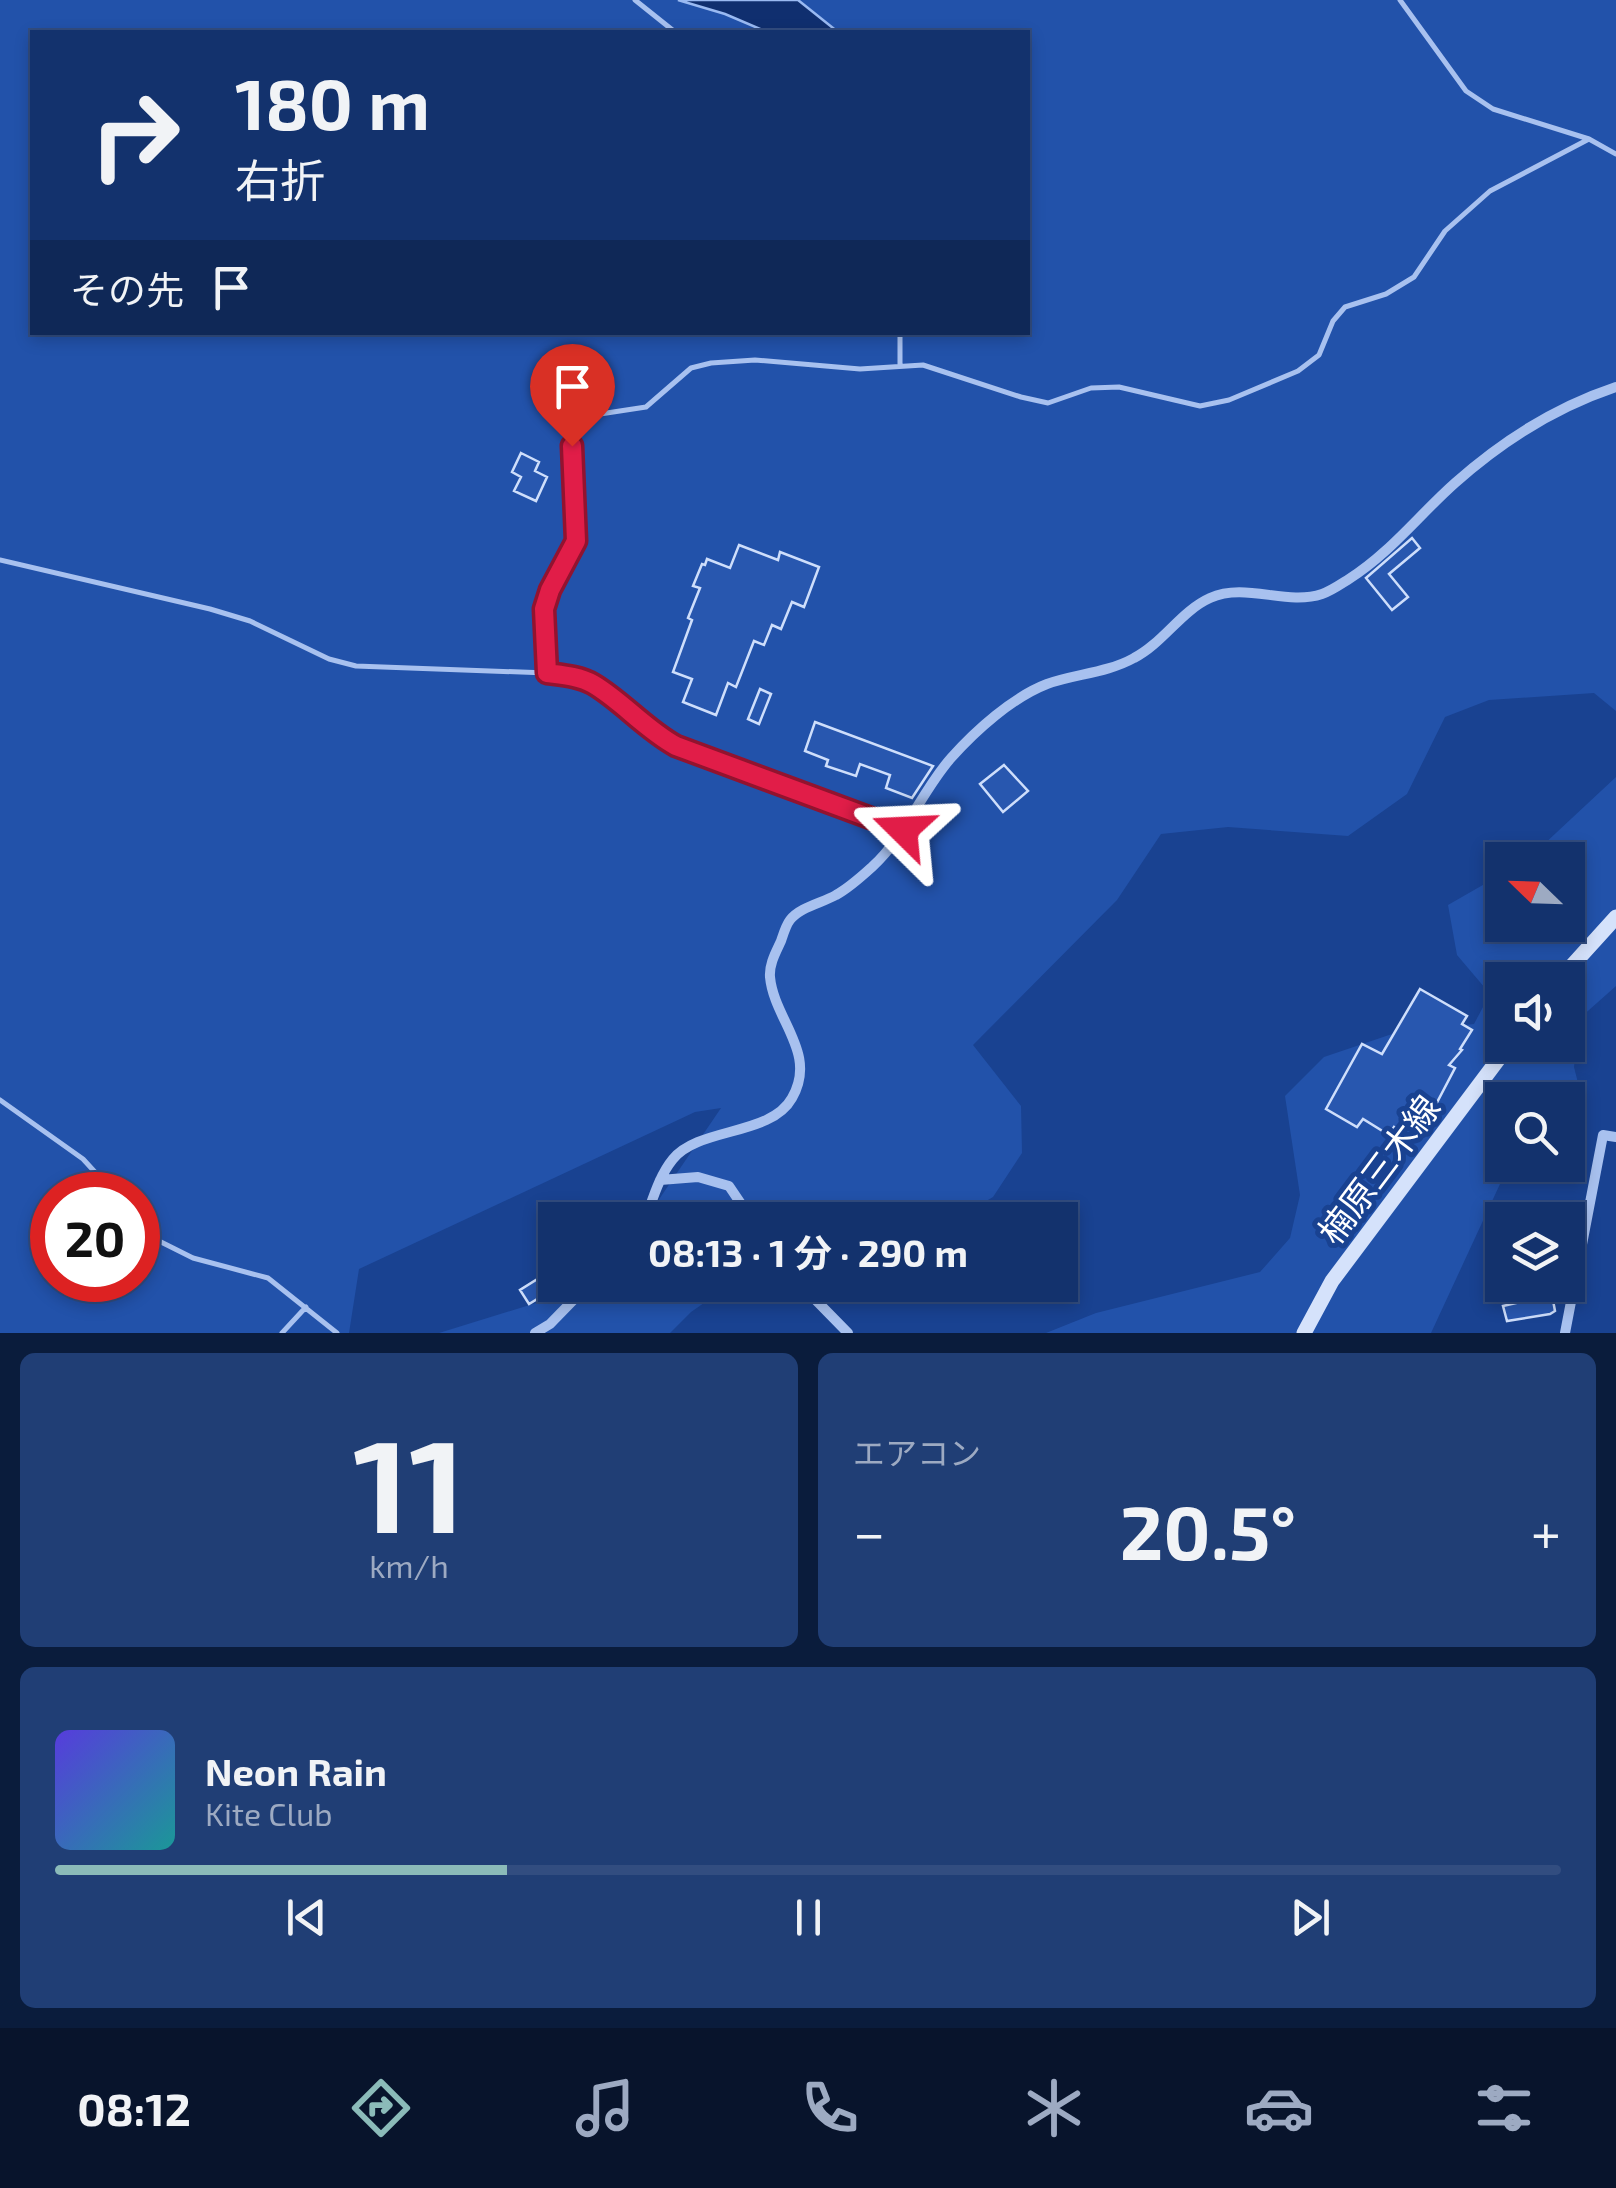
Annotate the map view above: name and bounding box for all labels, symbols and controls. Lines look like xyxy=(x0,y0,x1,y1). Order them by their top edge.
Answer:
text: 180 m xyxy=(235,60,430,144)
icon: right xyxy=(70,70,200,200)
text: 右折 xyxy=(235,152,325,206)
icon: arrive xyxy=(204,260,259,315)
text: その先 xyxy=(70,266,184,312)
pin xyxy=(530,344,615,447)
icon: arrive xyxy=(545,359,600,414)
position arrow xyxy=(851,778,955,882)
north arrow xyxy=(1485,842,1585,942)
map controls xyxy=(1485,842,1585,1302)
button: sound xyxy=(1485,962,1585,1062)
button: search xyxy=(1485,1082,1585,1182)
street label: 楠原三木線 xyxy=(1309,1086,1447,1252)
speed limit sign: 20 xyxy=(30,1172,160,1302)
button: layers xyxy=(1485,1202,1585,1302)
text: 08:13 · 1 分 · 290 m xyxy=(648,1229,968,1275)
text: 11 xyxy=(353,1403,465,1559)
text: エアコン xyxy=(853,1433,981,1471)
text: 20.5° xyxy=(1120,1485,1296,1575)
text: − xyxy=(853,1498,885,1564)
text: + xyxy=(1531,1498,1561,1564)
text: km/h xyxy=(369,1546,449,1584)
text: Neon Rain xyxy=(205,1748,387,1794)
text: Kite Club xyxy=(205,1794,333,1832)
icon: previous xyxy=(279,1890,334,1945)
icon: pause xyxy=(781,1890,836,1945)
icon: next xyxy=(1283,1890,1338,1945)
icon: directions xyxy=(346,2073,416,2143)
icon: music xyxy=(570,2073,640,2143)
icon: phone xyxy=(795,2073,865,2143)
icon: climate xyxy=(1019,2073,1089,2143)
icon: car xyxy=(1244,2073,1314,2143)
icon: filters xyxy=(1469,2073,1539,2143)
text: 08:12 xyxy=(77,2081,191,2135)

